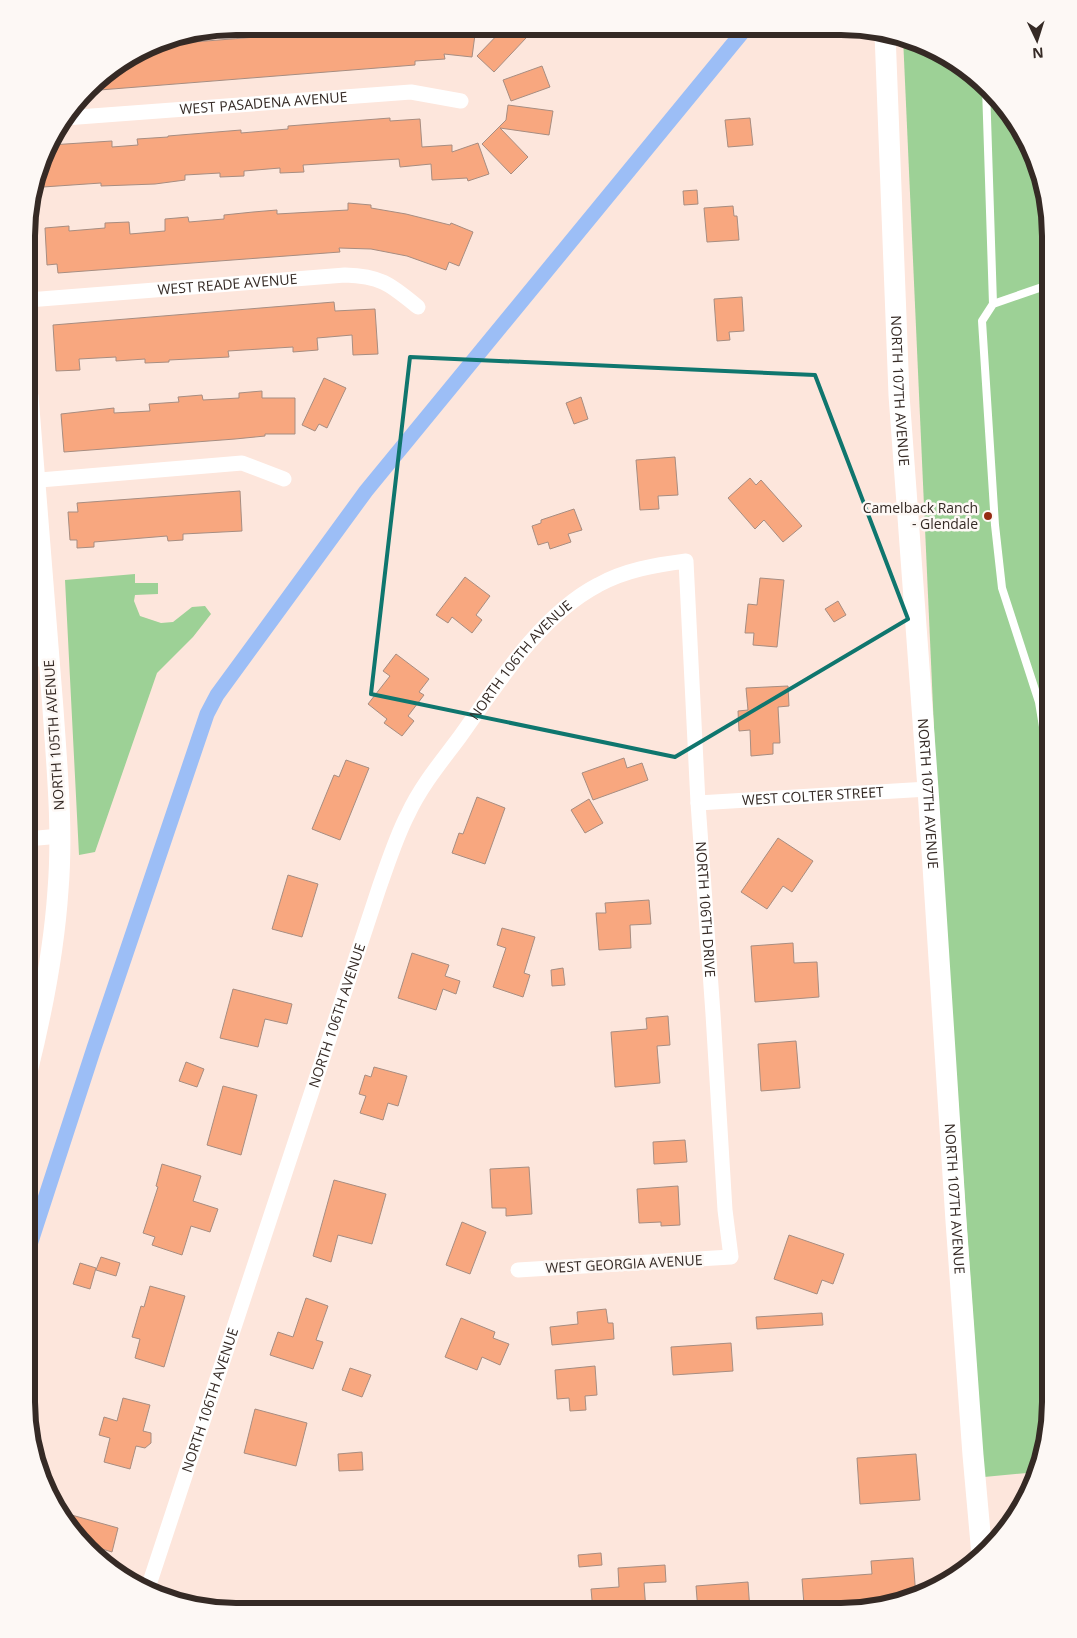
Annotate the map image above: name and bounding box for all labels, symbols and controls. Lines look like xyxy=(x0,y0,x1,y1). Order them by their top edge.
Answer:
north arrow xyxy=(1012,15,1062,65)
text: N xyxy=(1032,44,1044,63)
street label: WEST PASADENA AVENUE xyxy=(179,87,348,118)
street label: WEST READE AVENUE xyxy=(157,269,298,299)
street label: NORTH 107TH AVENUE xyxy=(887,315,914,467)
place label: Camelback Ranch - Glendale xyxy=(863,498,978,533)
marker: Camelback Ranch - Glendale xyxy=(982,510,994,522)
street label: NORTH 106TH AVENUE xyxy=(465,596,576,724)
street label: NORTH 105TH AVENUE xyxy=(39,659,68,811)
street label: NORTH 107TH AVENUE xyxy=(914,718,943,870)
street label: WEST COLTER STREET xyxy=(741,782,884,809)
street label: NORTH 106TH DRIVE xyxy=(692,841,720,978)
street label: NORTH 106TH AVENUE xyxy=(304,941,369,1090)
street label: NORTH 107TH AVENUE xyxy=(941,1123,970,1275)
street label: WEST GEORGIA AVENUE xyxy=(545,1250,703,1277)
street label: NORTH 106TH AVENUE xyxy=(177,1325,242,1475)

